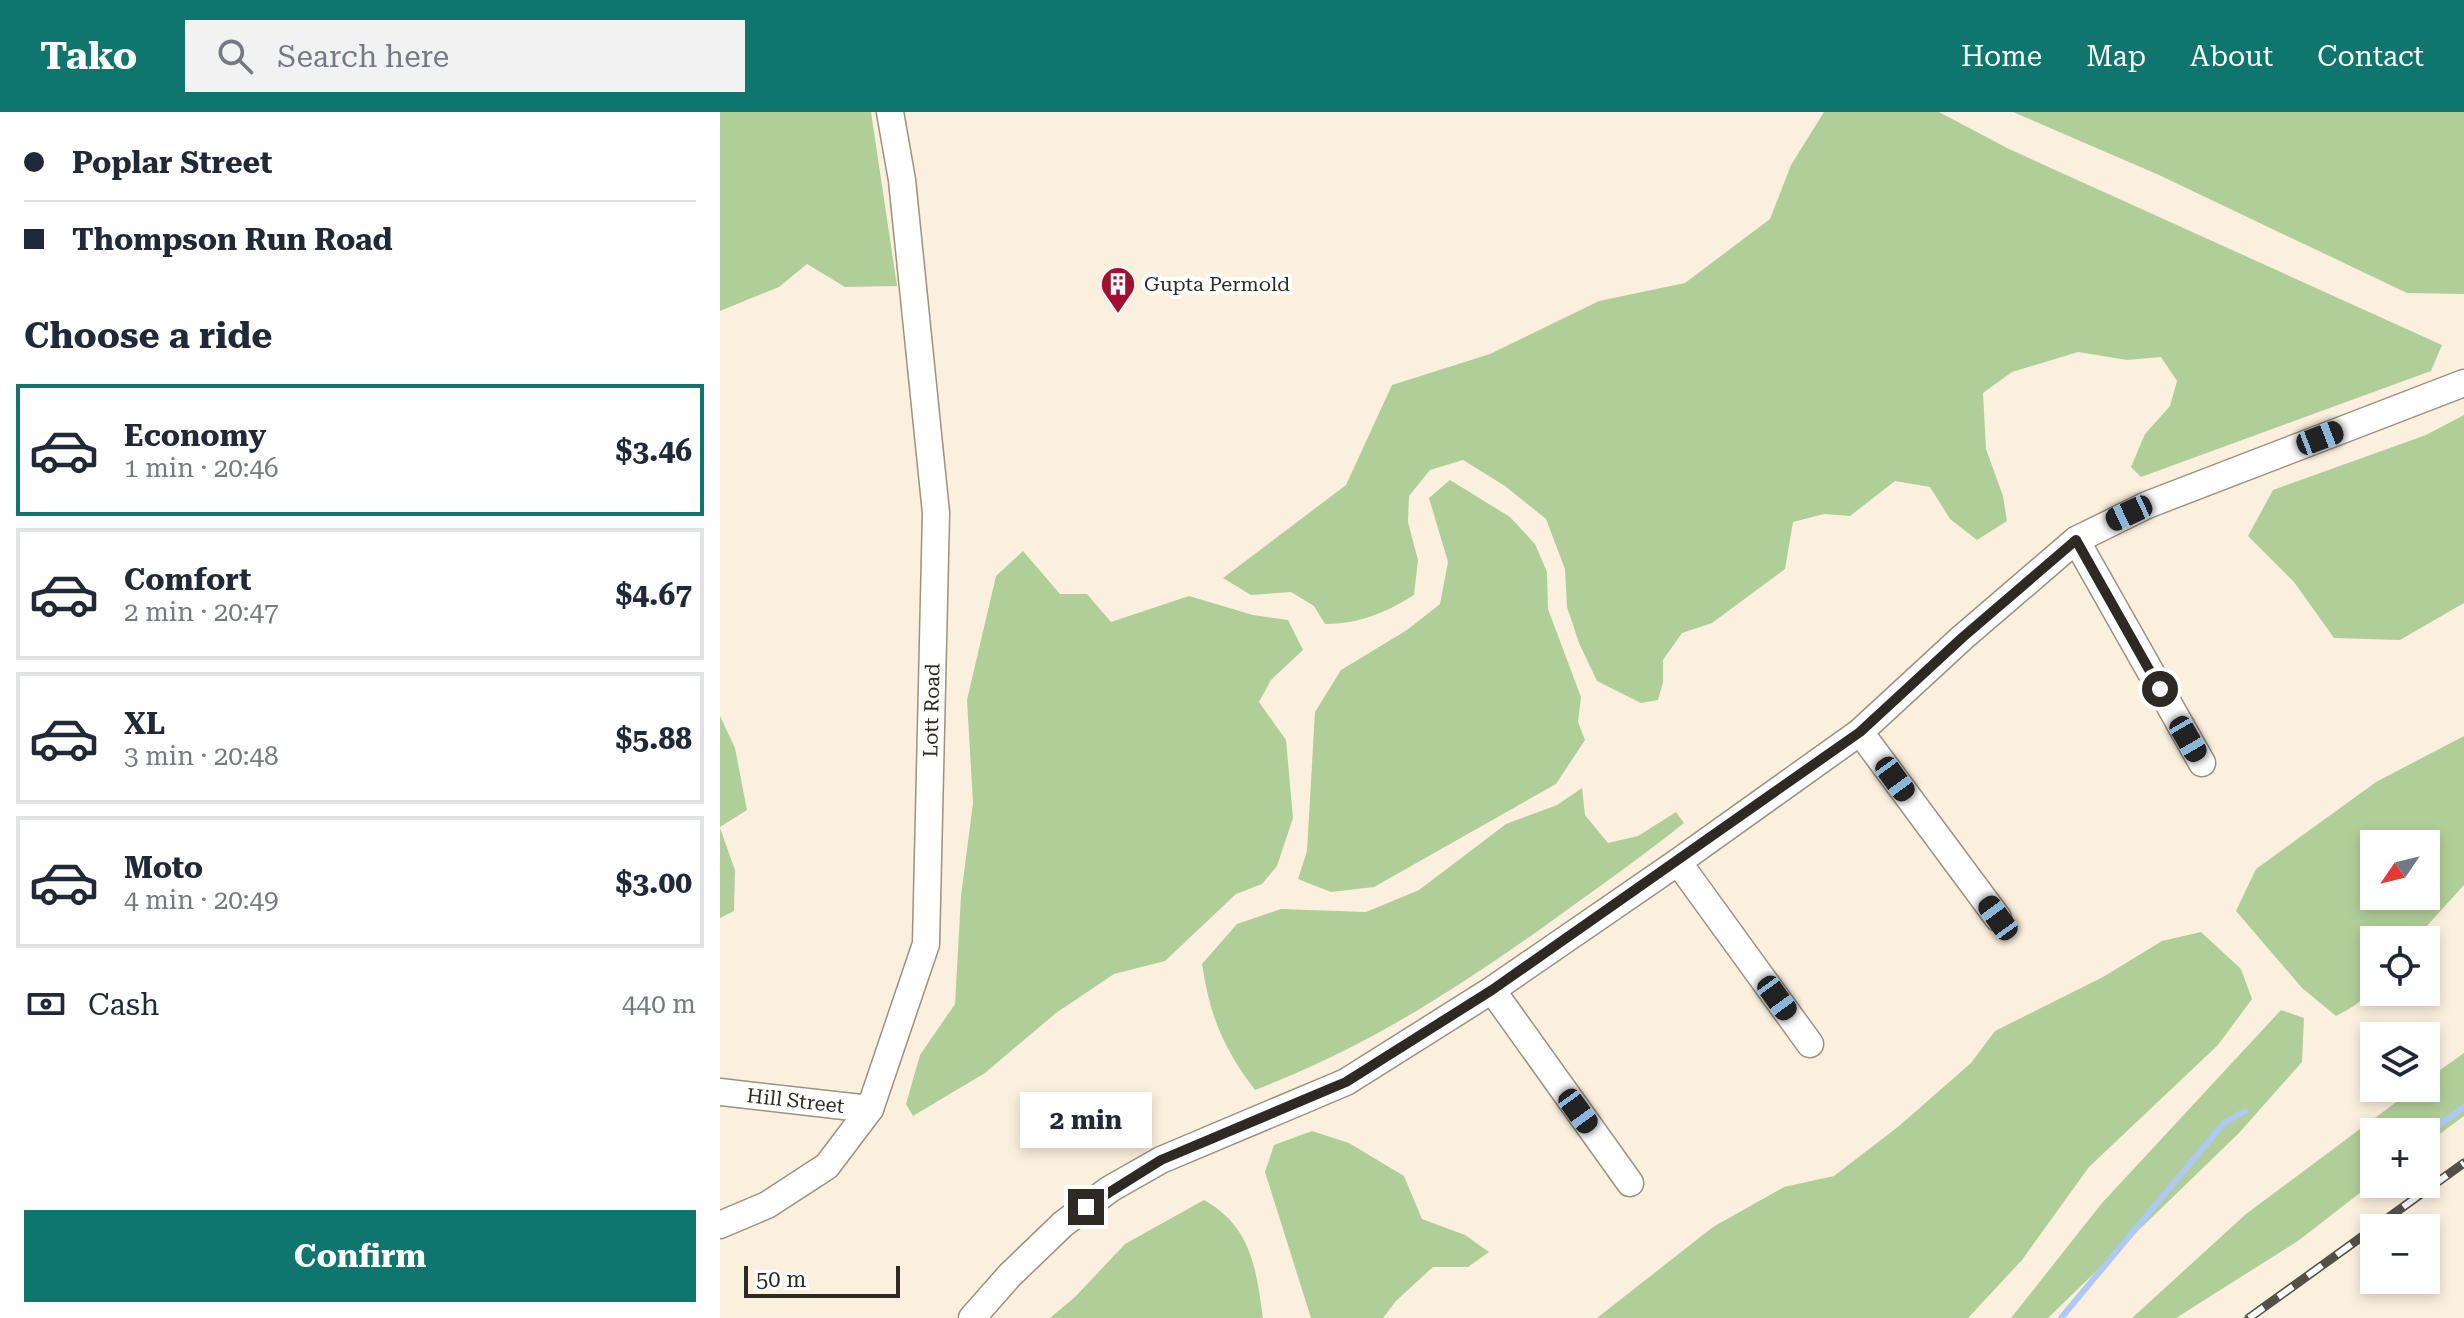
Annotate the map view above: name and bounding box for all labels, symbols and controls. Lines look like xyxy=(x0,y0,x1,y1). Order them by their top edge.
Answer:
search box xyxy=(185,20,745,92)
text: Tako xyxy=(40,34,137,78)
icon: search xyxy=(213,34,257,78)
text: Search here xyxy=(277,39,449,74)
text: Home xyxy=(1961,40,2042,73)
text: Map xyxy=(2086,40,2146,73)
text: About xyxy=(2190,40,2273,73)
text: Contact xyxy=(2317,40,2424,73)
text: Poplar Street xyxy=(72,145,272,180)
text: Thompson Run Road xyxy=(72,222,393,257)
building icon: Gupta Permold xyxy=(1099,265,1137,315)
place label: Gupta Permold xyxy=(1144,272,1290,296)
text: Choose a ride xyxy=(24,315,272,357)
icon: car xyxy=(28,414,100,486)
text: Economy xyxy=(124,418,266,453)
car xyxy=(2293,418,2347,458)
text: $3.46 xyxy=(615,433,692,468)
text: 1 min · 20:46 xyxy=(124,453,279,483)
car xyxy=(2102,492,2156,534)
icon: car xyxy=(28,558,100,630)
text: Comfort xyxy=(124,562,251,597)
text: $4.67 xyxy=(615,577,692,612)
text: 2 min · 20:47 xyxy=(124,597,279,627)
street label: Lott Road xyxy=(918,663,945,758)
route start xyxy=(2142,671,2178,707)
icon: car xyxy=(28,702,100,774)
text: XL xyxy=(124,706,165,741)
car xyxy=(2166,712,2210,766)
text: $5.88 xyxy=(615,721,692,756)
text: 3 min · 20:48 xyxy=(124,741,279,771)
car xyxy=(1871,753,1919,805)
north arrow xyxy=(2360,830,2440,910)
map controls xyxy=(2360,830,2440,1294)
icon: car xyxy=(28,846,100,918)
text: Moto xyxy=(124,850,203,885)
text: $3.00 xyxy=(615,865,692,900)
text: 4 min · 20:49 xyxy=(124,885,279,915)
car xyxy=(1974,892,2022,944)
button: locate xyxy=(2360,926,2440,1006)
car xyxy=(1753,972,1801,1024)
icon: cash xyxy=(24,982,68,1026)
text: Cash xyxy=(88,987,159,1022)
text: 440 m xyxy=(622,989,696,1019)
button: layers xyxy=(2360,1022,2440,1102)
street label: Hill Street xyxy=(746,1083,846,1118)
car xyxy=(1554,1085,1602,1137)
callout: 2 min xyxy=(1020,1091,1152,1147)
text: 2 min xyxy=(1050,1105,1122,1135)
button: + xyxy=(2360,1118,2440,1198)
route end xyxy=(1068,1189,1104,1225)
button: Confirm xyxy=(24,1210,696,1302)
button: − xyxy=(2360,1214,2440,1294)
scale bar xyxy=(744,1262,900,1298)
text: 50 m xyxy=(756,1267,806,1292)

